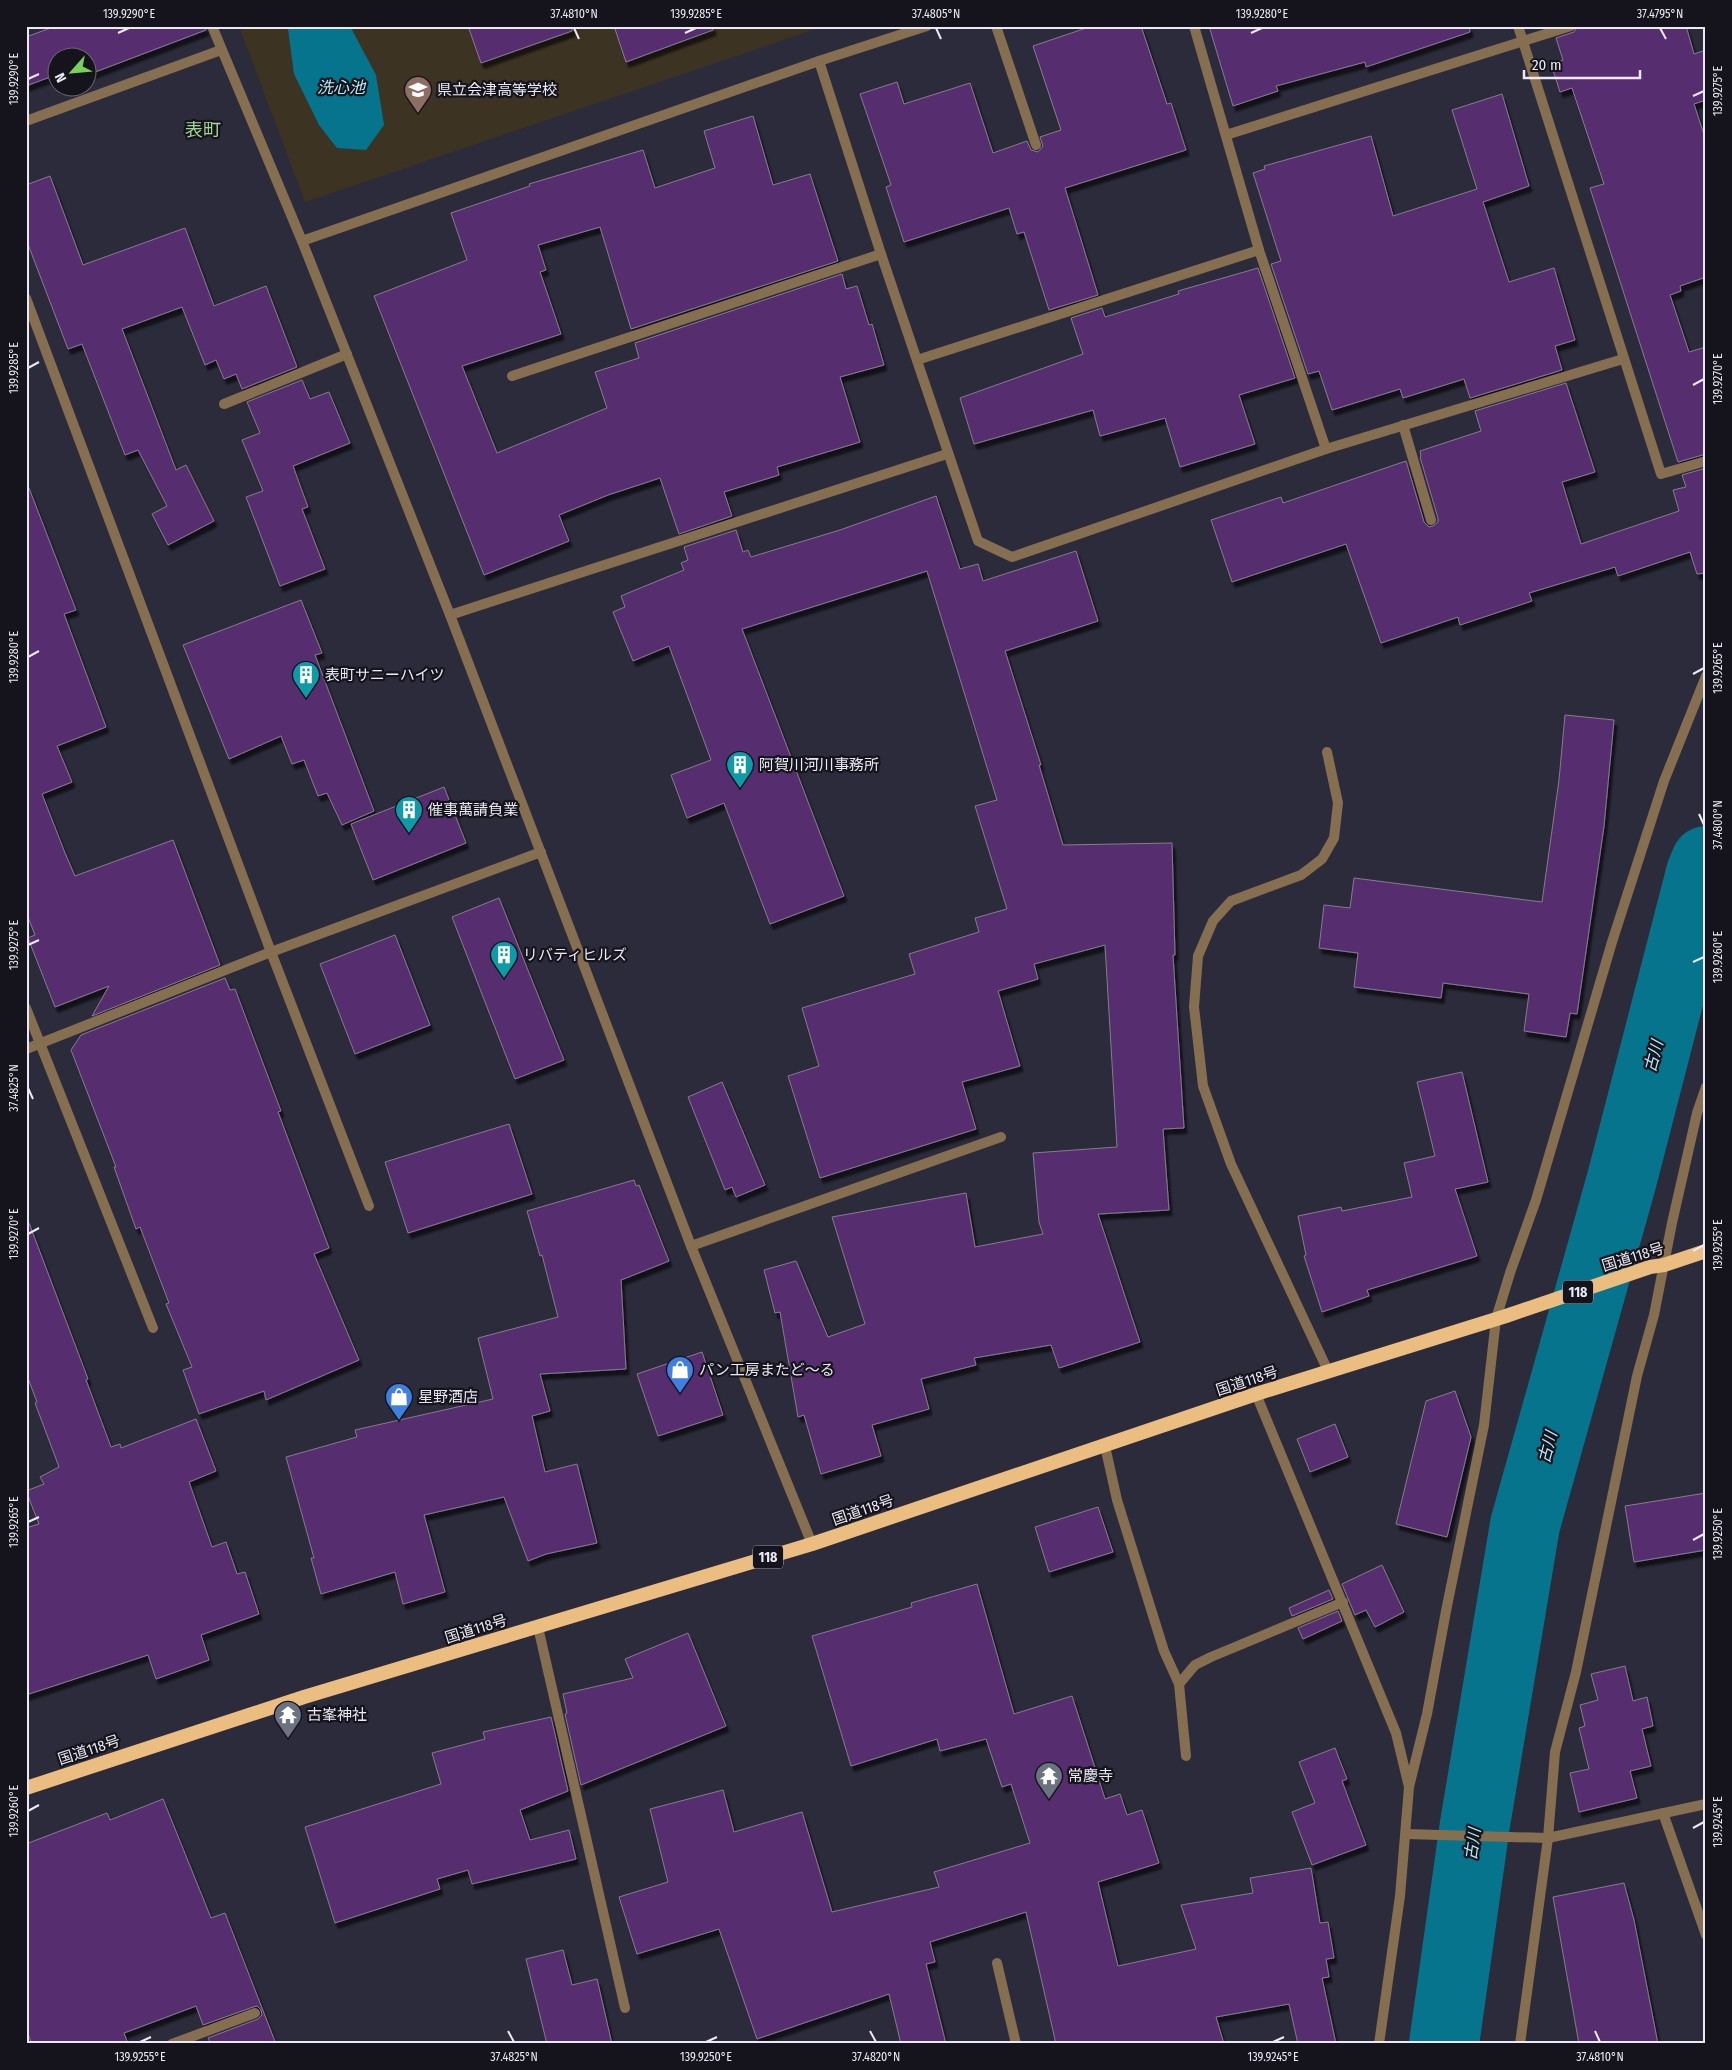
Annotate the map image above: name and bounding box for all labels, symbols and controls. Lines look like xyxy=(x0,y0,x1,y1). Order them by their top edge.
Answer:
text: 139.9290°E xyxy=(103,7,155,21)
text: 37.4810°N xyxy=(550,7,598,21)
text: 139.9285°E xyxy=(670,7,722,21)
text: 37.4805°N xyxy=(912,7,960,21)
text: 139.9280°E xyxy=(1236,7,1289,21)
text: 37.4795°N xyxy=(1637,7,1683,21)
north arrow xyxy=(48,48,98,98)
scale bar xyxy=(1524,48,1641,80)
text: 139.9290°E xyxy=(7,53,21,105)
text: 20 m xyxy=(1532,56,1562,74)
text: 139.9275°E xyxy=(1711,66,1725,116)
text: N xyxy=(51,70,70,85)
school or university icon: 県立会津高等学校 xyxy=(403,75,433,114)
water label: 洗心池 xyxy=(317,78,367,97)
place label: 県立会津高等学校 xyxy=(437,81,557,99)
district label: 表町 xyxy=(185,119,221,141)
text: 139.9285°E xyxy=(7,342,21,394)
text: 139.9270°E xyxy=(1711,353,1725,405)
text: 139.9280°E xyxy=(7,630,21,683)
text: 139.9265°E xyxy=(1711,642,1725,694)
building icon: 表町サニーハイツ xyxy=(291,660,321,699)
place label: 表町サニーハイツ xyxy=(325,666,444,684)
building icon: 阿賀川河川事務所 xyxy=(725,750,755,789)
place label: 阿賀川河川事務所 xyxy=(759,756,879,774)
building icon: 催事萬請負業 xyxy=(394,795,424,834)
text: 37.4800°N xyxy=(1711,800,1725,850)
place label: 催事萬請負業 xyxy=(428,801,518,819)
text: 139.9275°E xyxy=(7,920,21,970)
text: 139.9260°E xyxy=(1711,930,1725,983)
building icon: リバティヒルズ xyxy=(489,940,519,979)
place label: リバティヒルズ xyxy=(523,946,627,964)
water label: 古川 xyxy=(1640,1036,1667,1074)
text: 37.4825°N xyxy=(7,1064,21,1112)
text: 139.9270°E xyxy=(7,1208,21,1260)
text: 139.9255°E xyxy=(1711,1219,1725,1271)
street label: 国道118号 xyxy=(1600,1239,1666,1275)
road number: 118 xyxy=(1563,1280,1593,1304)
shop icon: パン工房またど～る xyxy=(665,1355,695,1394)
place label: パン工房またど～る xyxy=(699,1361,835,1379)
street label: 国道118号 xyxy=(1214,1363,1280,1399)
shop icon: 星野酒店 xyxy=(384,1382,414,1421)
place label: 星野酒店 xyxy=(418,1388,478,1406)
water label: 古川 xyxy=(1534,1427,1561,1465)
street label: 国道118号 xyxy=(830,1491,896,1529)
text: 139.9265°E xyxy=(7,1496,21,1548)
text: 139.9250°E xyxy=(1711,1508,1725,1560)
road number: 118 xyxy=(753,1545,783,1568)
street label: 国道118号 xyxy=(443,1611,509,1647)
temple icon: 古峯神社 xyxy=(273,1700,303,1739)
place label: 古峯神社 xyxy=(307,1706,367,1724)
street label: 国道118号 xyxy=(56,1732,122,1768)
temple icon: 常慶寺 xyxy=(1034,1761,1064,1800)
place label: 常慶寺 xyxy=(1068,1767,1113,1785)
text: 139.9260°E xyxy=(7,1784,21,1837)
text: 139.9245°E xyxy=(1711,1796,1725,1848)
water label: 古川 xyxy=(1461,1825,1484,1861)
text: 139.9255°E xyxy=(114,2050,166,2064)
text: 37.4825°N xyxy=(490,2050,538,2064)
text: 139.9250°E xyxy=(680,2050,732,2064)
text: 37.4820°N xyxy=(852,2050,900,2064)
text: 139.9245°E xyxy=(1247,2050,1299,2064)
text: 37.4810°N xyxy=(1576,2050,1624,2064)

